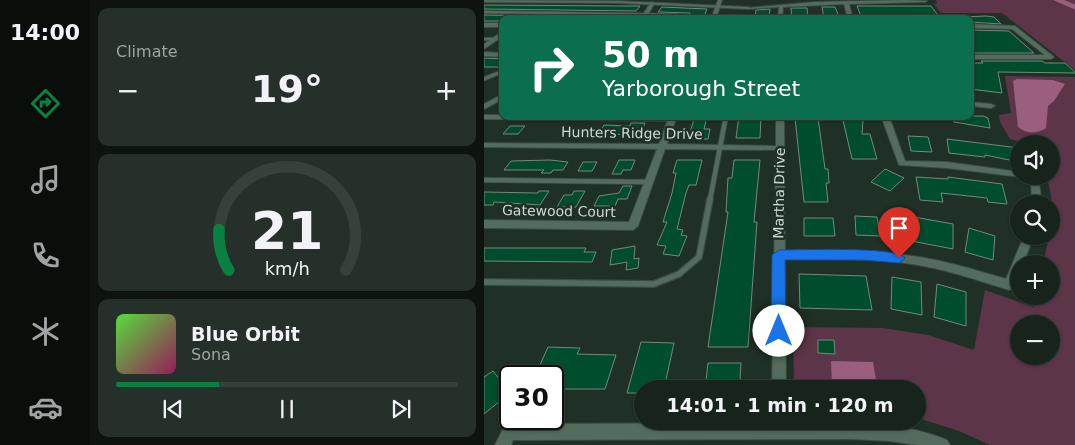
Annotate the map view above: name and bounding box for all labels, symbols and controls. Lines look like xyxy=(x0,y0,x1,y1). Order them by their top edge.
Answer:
text: 14:00 xyxy=(10,20,80,45)
icon: right xyxy=(519,35,584,100)
text: 50 m xyxy=(602,35,699,75)
text: Climate xyxy=(116,42,178,61)
text: 19° xyxy=(251,67,323,111)
text: − xyxy=(116,74,139,107)
text: + xyxy=(435,74,458,107)
text: Yarborough Street xyxy=(602,76,800,101)
icon: directions xyxy=(28,86,63,121)
street label: Hunters Ridge Drive xyxy=(561,124,703,142)
map controls xyxy=(1010,135,1060,365)
button: sound xyxy=(1010,135,1060,185)
street label: Martha Drive xyxy=(770,147,788,239)
icon: music xyxy=(28,162,63,197)
button: search xyxy=(1010,195,1060,245)
text: 21 xyxy=(251,201,323,261)
street label: Gatewood Court xyxy=(502,202,617,220)
pin xyxy=(878,207,920,258)
icon: arrive xyxy=(885,214,913,242)
icon: phone xyxy=(28,238,63,273)
button: + xyxy=(1010,255,1060,305)
text: km/h xyxy=(264,258,310,279)
position arrow xyxy=(752,304,804,356)
icon: climate xyxy=(28,314,63,349)
button: − xyxy=(1010,315,1060,365)
text: Blue Orbit xyxy=(191,323,300,345)
text: Sona xyxy=(191,345,231,364)
speed limit sign: 30 xyxy=(499,365,564,430)
icon: car xyxy=(28,390,63,425)
text: 14:01 · 1 min · 120 m xyxy=(666,394,894,416)
icon: previous xyxy=(159,395,187,423)
icon: pause xyxy=(273,395,301,423)
icon: next xyxy=(387,395,415,423)

